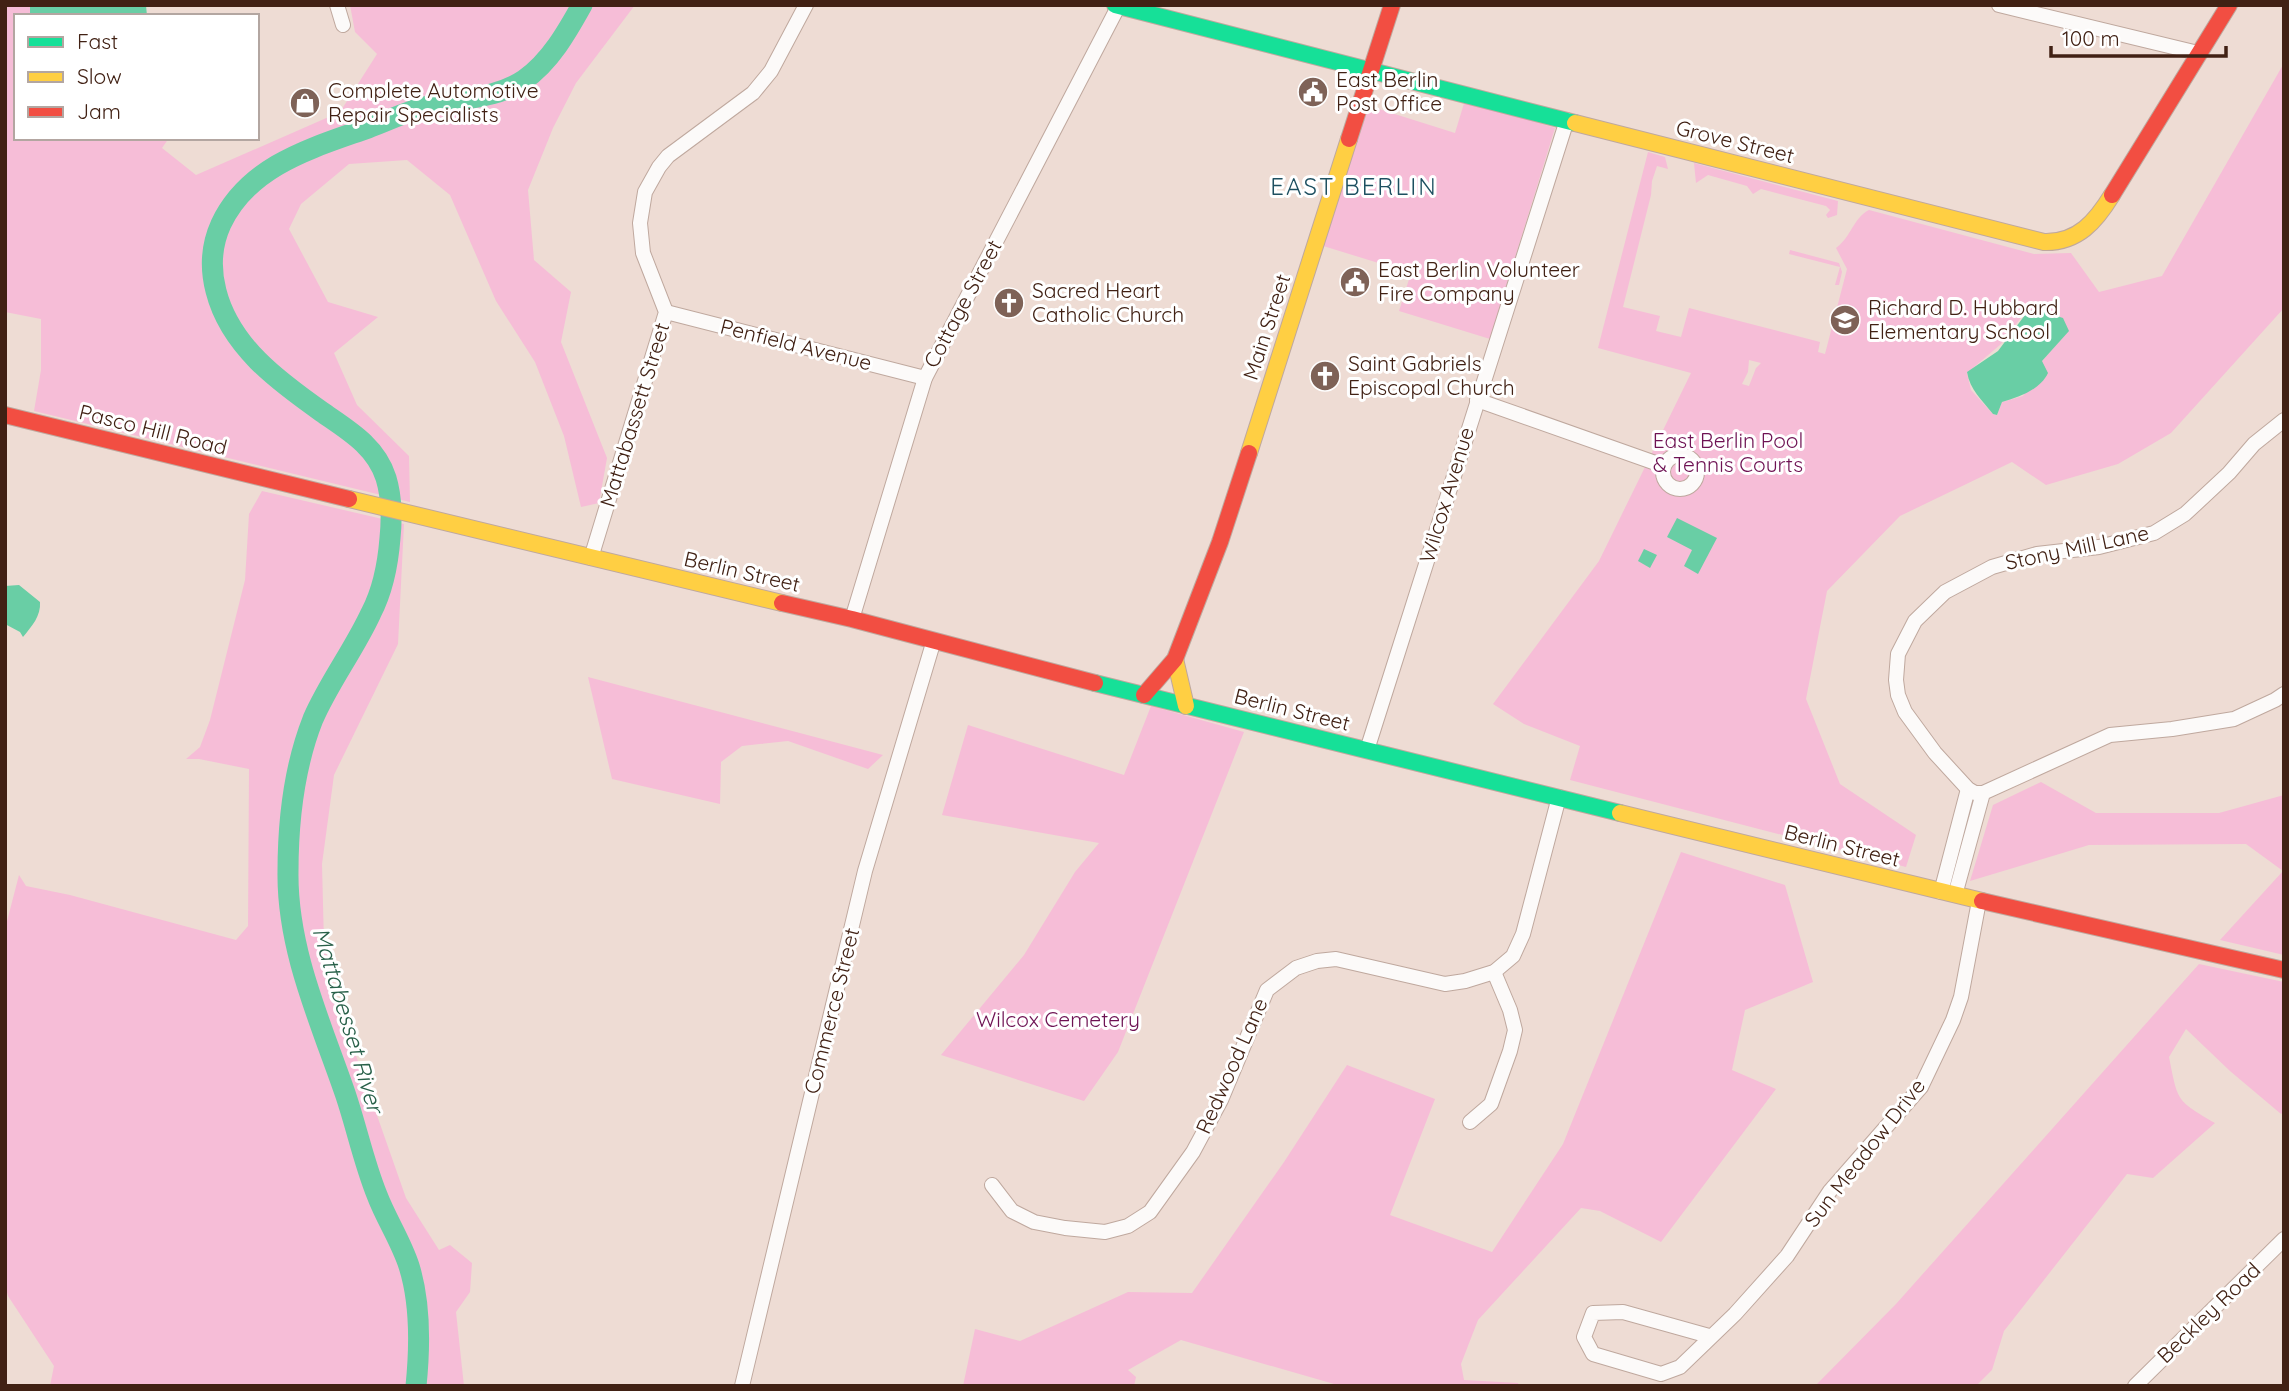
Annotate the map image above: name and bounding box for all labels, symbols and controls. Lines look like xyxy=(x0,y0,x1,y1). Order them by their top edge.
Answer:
legend xyxy=(14,14,259,140)
scale bar xyxy=(2051,14,2226,58)
text: 100 m xyxy=(2062,25,2120,51)
text: Fast xyxy=(77,28,118,54)
text: Slow xyxy=(77,63,122,89)
place label: East Berlin Post Office xyxy=(1336,66,1442,116)
public building icon: East Berlin Post Office xyxy=(1296,75,1330,109)
place label: Complete Automotive Repair Specialists xyxy=(328,77,539,127)
shop icon: Complete Automotive Repair Specialists xyxy=(288,86,322,120)
text: Jam xyxy=(77,98,121,124)
street label: Grove Street xyxy=(1673,114,1797,168)
district label: EAST BERLIN xyxy=(1270,171,1438,201)
street label: Cottage Street xyxy=(918,235,1007,372)
place label: East Berlin Volunteer Fire Company xyxy=(1378,256,1580,306)
public building icon: East Berlin Volunteer Fire Company xyxy=(1338,265,1372,299)
street label: Main Street xyxy=(1237,270,1295,383)
place label: Sacred Heart Catholic Church xyxy=(1032,277,1184,327)
church icon: Sacred Heart Catholic Church xyxy=(992,286,1026,320)
place label: Richard D. Hubbard Elementary School xyxy=(1868,294,2058,344)
school or university icon: Richard D. Hubbard Elementary School xyxy=(1828,303,1862,337)
street label: Penfield Avenue xyxy=(718,313,875,375)
street label: Mattabassett Street xyxy=(594,319,674,510)
place label: Saint Gabriels Episcopal Church xyxy=(1348,350,1515,400)
church icon: Saint Gabriels Episcopal Church xyxy=(1308,359,1342,393)
street label: Pasco Hill Road xyxy=(77,398,230,460)
street label: Wilcox Avenue xyxy=(1413,424,1479,566)
park label: East Berlin Pool & Tennis Courts xyxy=(1653,427,1803,477)
street label: Stony Mill Lane xyxy=(2003,519,2151,575)
street label: Berlin Street xyxy=(682,545,803,597)
street label: Berlin Street xyxy=(1232,682,1353,736)
street label: Berlin Street xyxy=(1782,818,1903,872)
water label: Mattabesset River xyxy=(306,924,391,1119)
street label: Commerce Street xyxy=(798,925,864,1096)
street label: Redwood Lane xyxy=(1190,994,1273,1138)
park label: Wilcox Cemetery xyxy=(976,1006,1140,1032)
street label: Sun Meadow Drive xyxy=(1798,1073,1930,1232)
street label: Beckley Road xyxy=(2151,1257,2265,1368)

